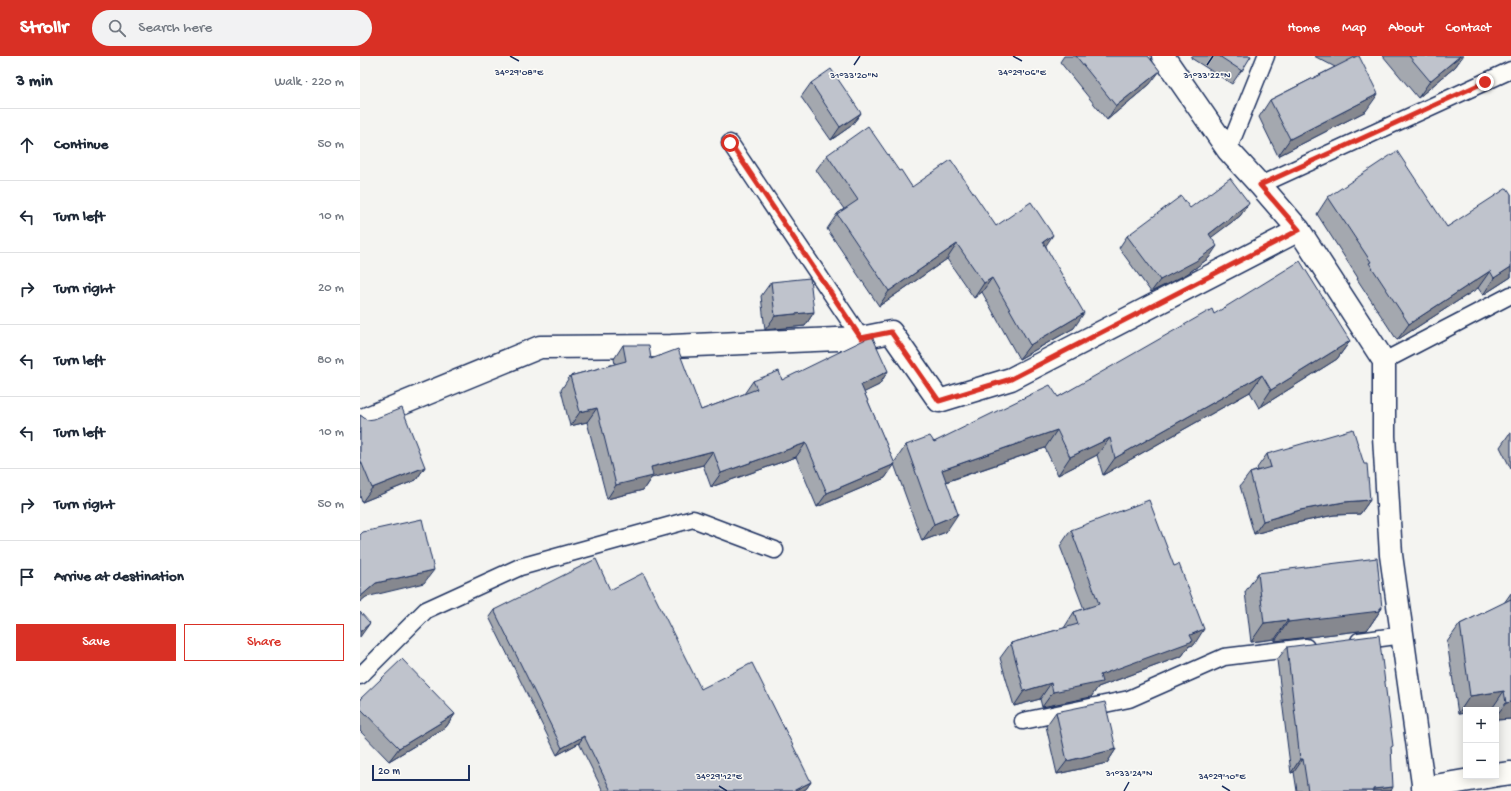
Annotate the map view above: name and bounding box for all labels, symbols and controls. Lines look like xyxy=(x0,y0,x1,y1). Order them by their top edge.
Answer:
search box xyxy=(92,10,372,46)
text: Strollr xyxy=(20,17,68,40)
icon: search xyxy=(106,17,128,39)
text: Search here xyxy=(138,19,212,37)
text: Home xyxy=(1288,20,1320,37)
text: Map xyxy=(1342,20,1366,37)
text: About xyxy=(1388,20,1424,37)
text: Contact xyxy=(1446,20,1491,37)
text: 34°29'08"E xyxy=(494,67,544,79)
text: 34°29'06"E xyxy=(997,67,1047,79)
text: 31°33'20"N xyxy=(829,70,878,82)
text: 31°33'22"N xyxy=(1182,70,1231,82)
text: 3 min xyxy=(16,72,53,92)
route end xyxy=(1476,73,1494,91)
text: Walk · 220 m xyxy=(274,75,344,90)
icon: ahead xyxy=(16,134,38,156)
route start xyxy=(721,134,739,152)
text: Continue xyxy=(54,136,108,154)
text: 50 m xyxy=(317,137,344,152)
icon: left xyxy=(16,206,38,228)
text: Turn left xyxy=(54,208,105,226)
text: 10 m xyxy=(319,209,344,224)
icon: right xyxy=(16,278,38,300)
text: Turn right xyxy=(54,280,114,298)
text: 20 m xyxy=(318,281,344,296)
icon: left xyxy=(16,350,38,372)
text: Turn left xyxy=(54,352,105,370)
text: 80 m xyxy=(317,353,344,368)
icon: left xyxy=(16,422,38,444)
text: Turn left xyxy=(54,424,105,442)
text: 10 m xyxy=(319,425,344,440)
icon: right xyxy=(16,494,38,516)
text: Turn right xyxy=(54,496,114,514)
text: 50 m xyxy=(317,497,344,512)
icon: arrive xyxy=(16,566,38,588)
text: Arrive at destination xyxy=(54,568,184,586)
button: Save xyxy=(16,624,176,661)
button: Share xyxy=(184,624,344,661)
map controls xyxy=(1463,707,1499,779)
button: + xyxy=(1463,707,1499,743)
button: − xyxy=(1463,743,1499,779)
scale bar xyxy=(372,763,470,782)
text: 20 m xyxy=(378,766,400,778)
text: 31°33'24"N xyxy=(1105,768,1153,780)
text: 34°29'12"E xyxy=(695,771,743,783)
text: 34°29'10"E xyxy=(1198,771,1246,783)

